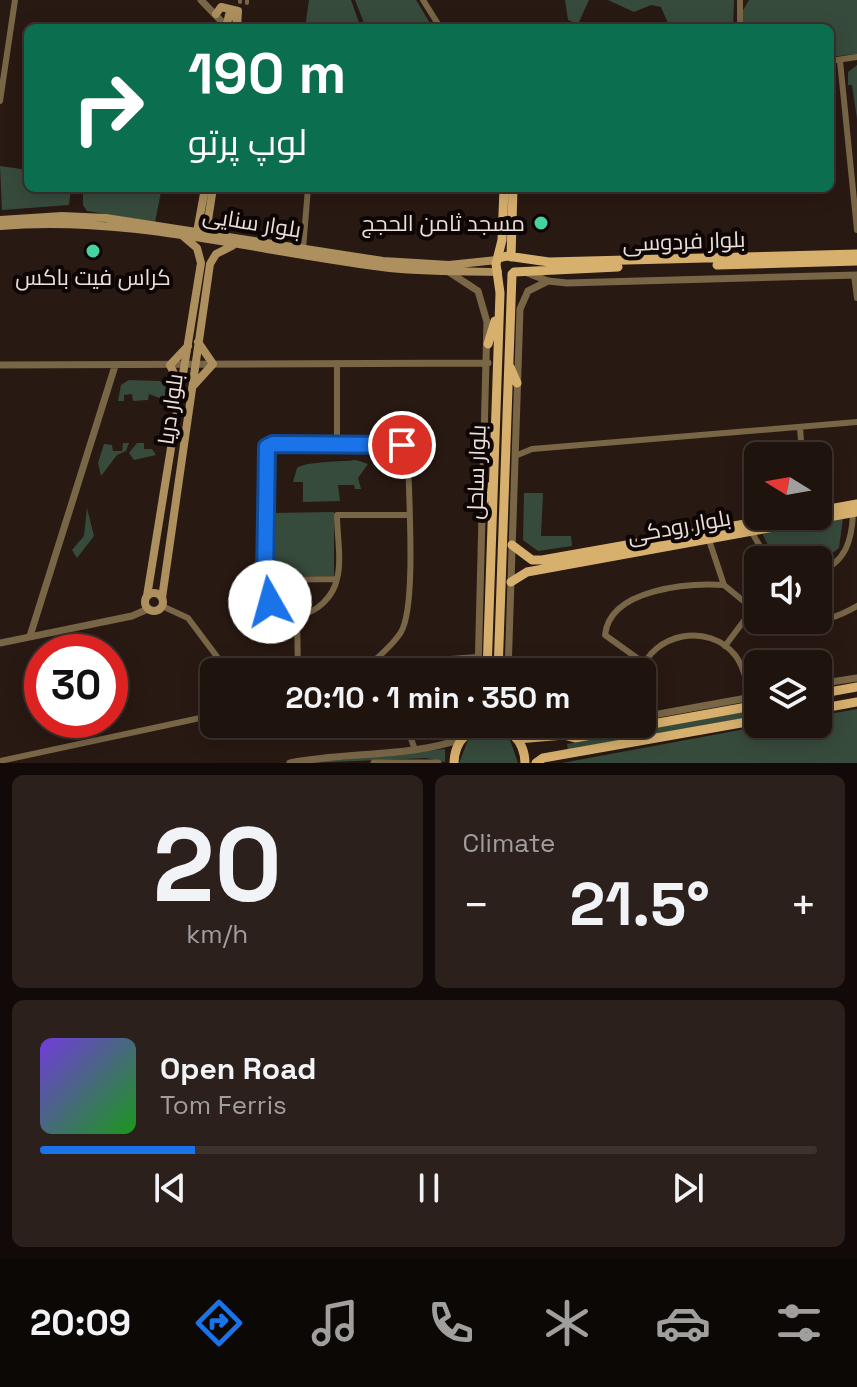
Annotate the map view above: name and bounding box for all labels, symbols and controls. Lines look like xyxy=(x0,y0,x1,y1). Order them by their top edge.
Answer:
text: 190 m xyxy=(188,38,346,109)
icon: right xyxy=(56,56,160,160)
text: لوپ پرتو xyxy=(188,120,307,166)
street label: بلوار سنایی xyxy=(201,200,303,244)
place label: مسجد ثامن الحجج xyxy=(361,209,525,238)
marker: مسجد ثامن الحجج xyxy=(532,214,550,232)
street label: بلوار فردوسی xyxy=(622,225,746,257)
marker: کراس فیت باکس xyxy=(84,242,102,260)
place label: کراس فیت باکس xyxy=(15,263,171,291)
street label: بلوار دریا xyxy=(151,372,189,446)
pin xyxy=(368,411,436,479)
icon: arrive xyxy=(380,423,424,467)
street label: بلوار ساحل xyxy=(460,424,492,520)
north arrow xyxy=(744,442,832,530)
map controls xyxy=(744,442,832,738)
street label: بلوار رودکی xyxy=(625,503,733,549)
button: sound xyxy=(744,546,832,634)
position arrow xyxy=(228,560,312,644)
speed limit sign: 30 xyxy=(24,634,128,738)
button: layers xyxy=(744,650,832,738)
text: 20:10 · 1 min · 350 m xyxy=(286,678,570,717)
text: 20 xyxy=(153,799,282,931)
text: Climate xyxy=(463,826,555,860)
text: 21.5° xyxy=(570,866,710,943)
text: − xyxy=(463,877,490,933)
text: + xyxy=(790,877,817,933)
text: km/h xyxy=(186,917,248,951)
text: Open Road xyxy=(160,1049,316,1088)
text: Tom Ferris xyxy=(160,1088,287,1122)
icon: previous xyxy=(148,1166,192,1210)
icon: pause xyxy=(407,1166,451,1210)
icon: next xyxy=(666,1166,710,1210)
icon: directions xyxy=(191,1295,247,1351)
icon: music xyxy=(307,1295,363,1351)
icon: phone xyxy=(423,1295,479,1351)
icon: climate xyxy=(539,1295,595,1351)
icon: car xyxy=(655,1295,711,1351)
icon: filters xyxy=(771,1295,827,1351)
text: 20:09 xyxy=(30,1300,131,1346)

